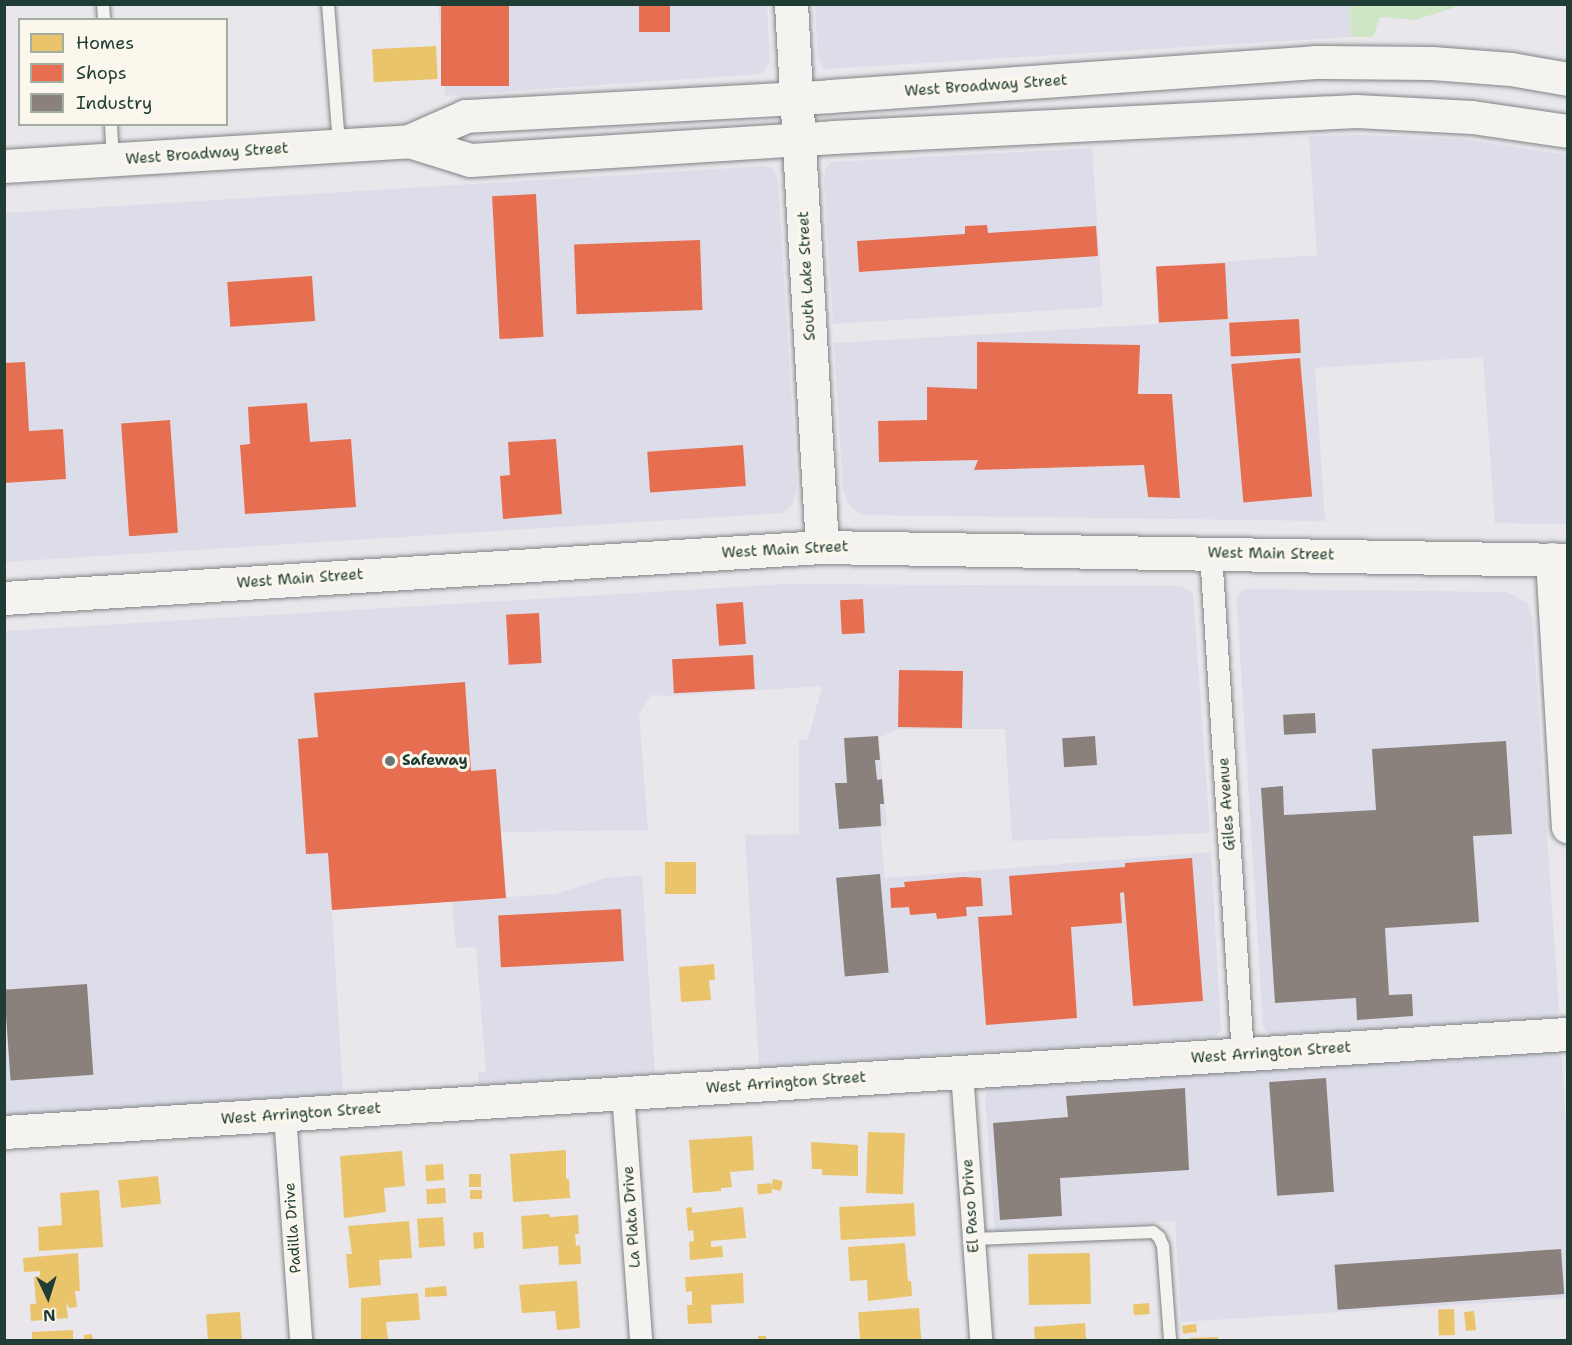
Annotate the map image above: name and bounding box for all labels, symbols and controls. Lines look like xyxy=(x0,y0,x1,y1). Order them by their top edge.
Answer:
legend xyxy=(18,18,228,126)
text: Homes xyxy=(76,31,134,55)
text: Shops xyxy=(76,61,127,85)
street label: West Broadway Street xyxy=(904,71,1068,101)
text: Industry xyxy=(76,91,152,115)
street label: West Broadway Street xyxy=(125,139,289,169)
street label: South Lake Street xyxy=(795,211,819,341)
street label: West Main Street xyxy=(721,538,849,562)
street label: West Main Street xyxy=(1207,544,1335,564)
street label: West Main Street xyxy=(236,566,364,592)
place label: Safeway xyxy=(402,752,468,770)
marker: Safeway xyxy=(383,754,397,768)
street label: Giles Avenue xyxy=(1215,757,1239,851)
street label: West Arrington Street xyxy=(1190,1038,1352,1068)
street label: West Arrington Street xyxy=(705,1068,867,1098)
street label: West Arrington Street xyxy=(220,1099,382,1129)
street label: El Paso Drive xyxy=(959,1158,983,1254)
street label: La Plata Drive xyxy=(619,1165,645,1269)
street label: Padilla Drive xyxy=(281,1182,305,1274)
north arrow xyxy=(18,1267,78,1327)
text: N xyxy=(42,1305,56,1326)

